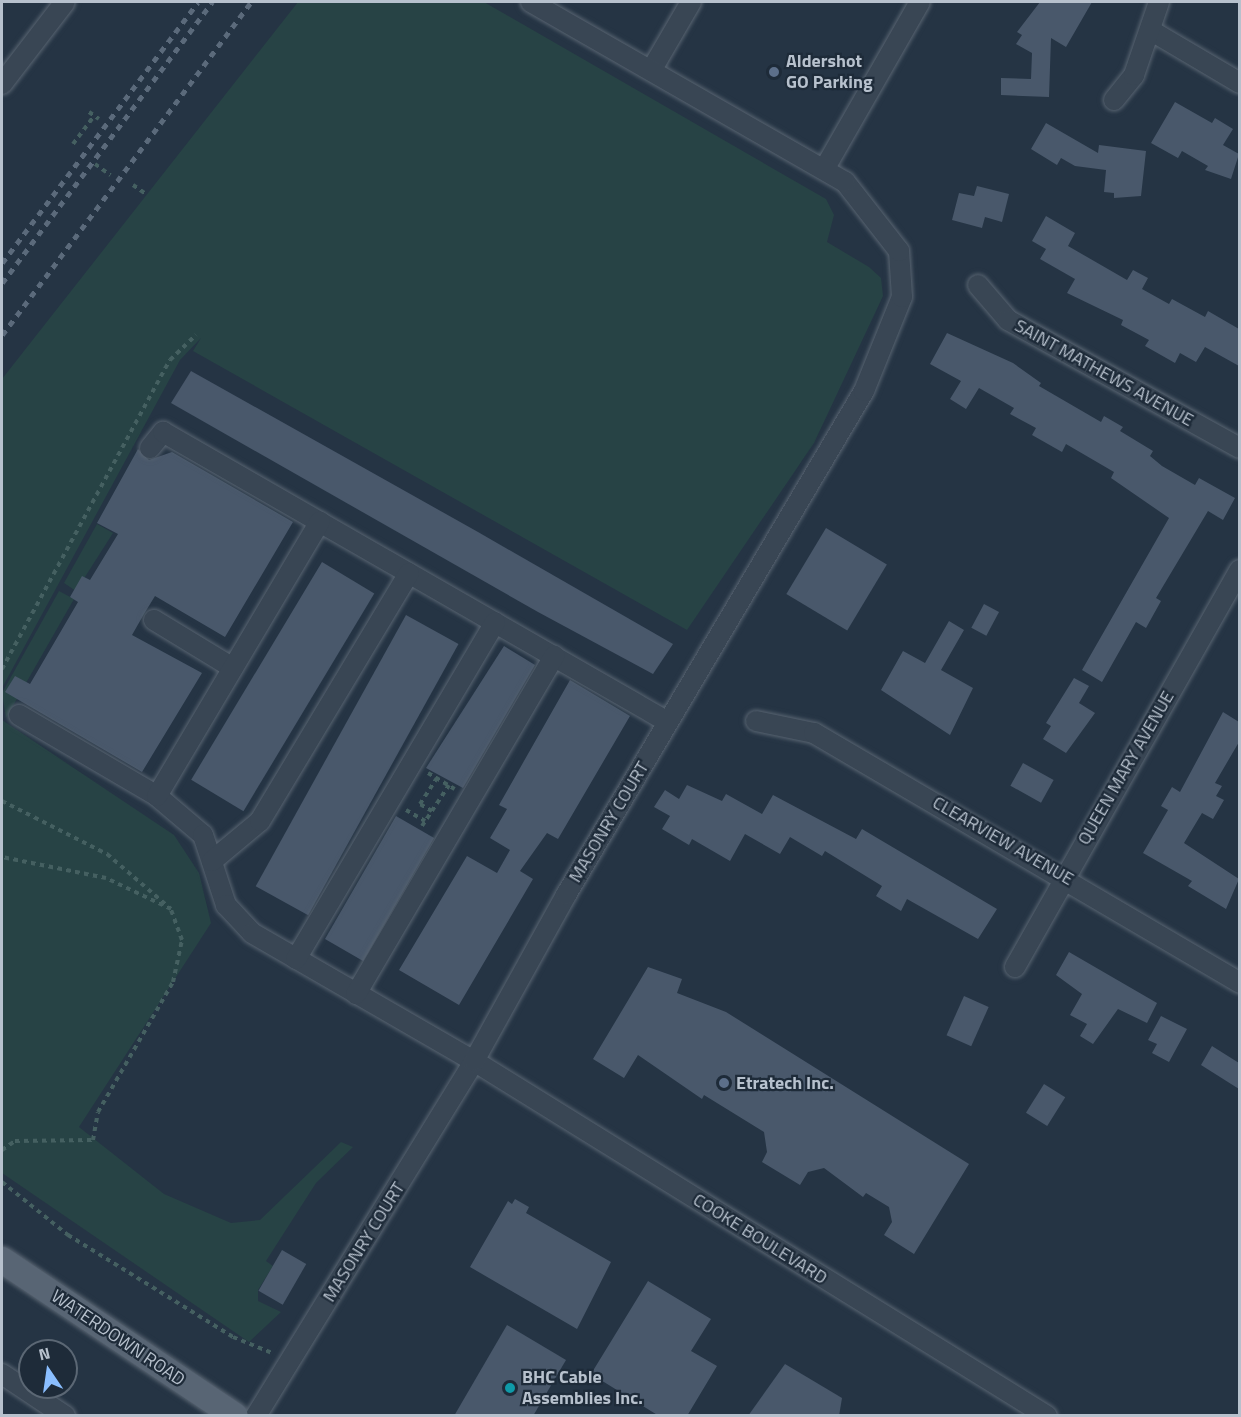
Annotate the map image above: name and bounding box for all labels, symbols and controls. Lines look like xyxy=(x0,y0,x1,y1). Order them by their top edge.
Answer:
place label: Aldershot GO Parking xyxy=(786,51,873,94)
marker: Aldershot GO Parking xyxy=(767,65,781,79)
street label: SAINT MATHEWS AVENUE xyxy=(1011,315,1197,431)
street label: QUEEN MARY AVENUE xyxy=(1073,687,1179,849)
street label: MASONRY COURT xyxy=(564,758,654,886)
street label: CLEARVIEW AVENUE xyxy=(929,792,1077,890)
place label: Etratech Inc. xyxy=(736,1072,834,1094)
marker: Etratech Inc. xyxy=(717,1076,731,1090)
street label: MASONRY COURT xyxy=(318,1178,410,1306)
street label: COOKE BOULEVARD xyxy=(689,1189,831,1289)
street label: WATERDOWN ROAD xyxy=(47,1285,189,1391)
north arrow xyxy=(18,1339,78,1399)
text: N xyxy=(36,1340,53,1366)
place label: BHC Cable Assemblies Inc. xyxy=(522,1367,643,1410)
marker: BHC Cable Assemblies Inc. xyxy=(503,1381,517,1395)

